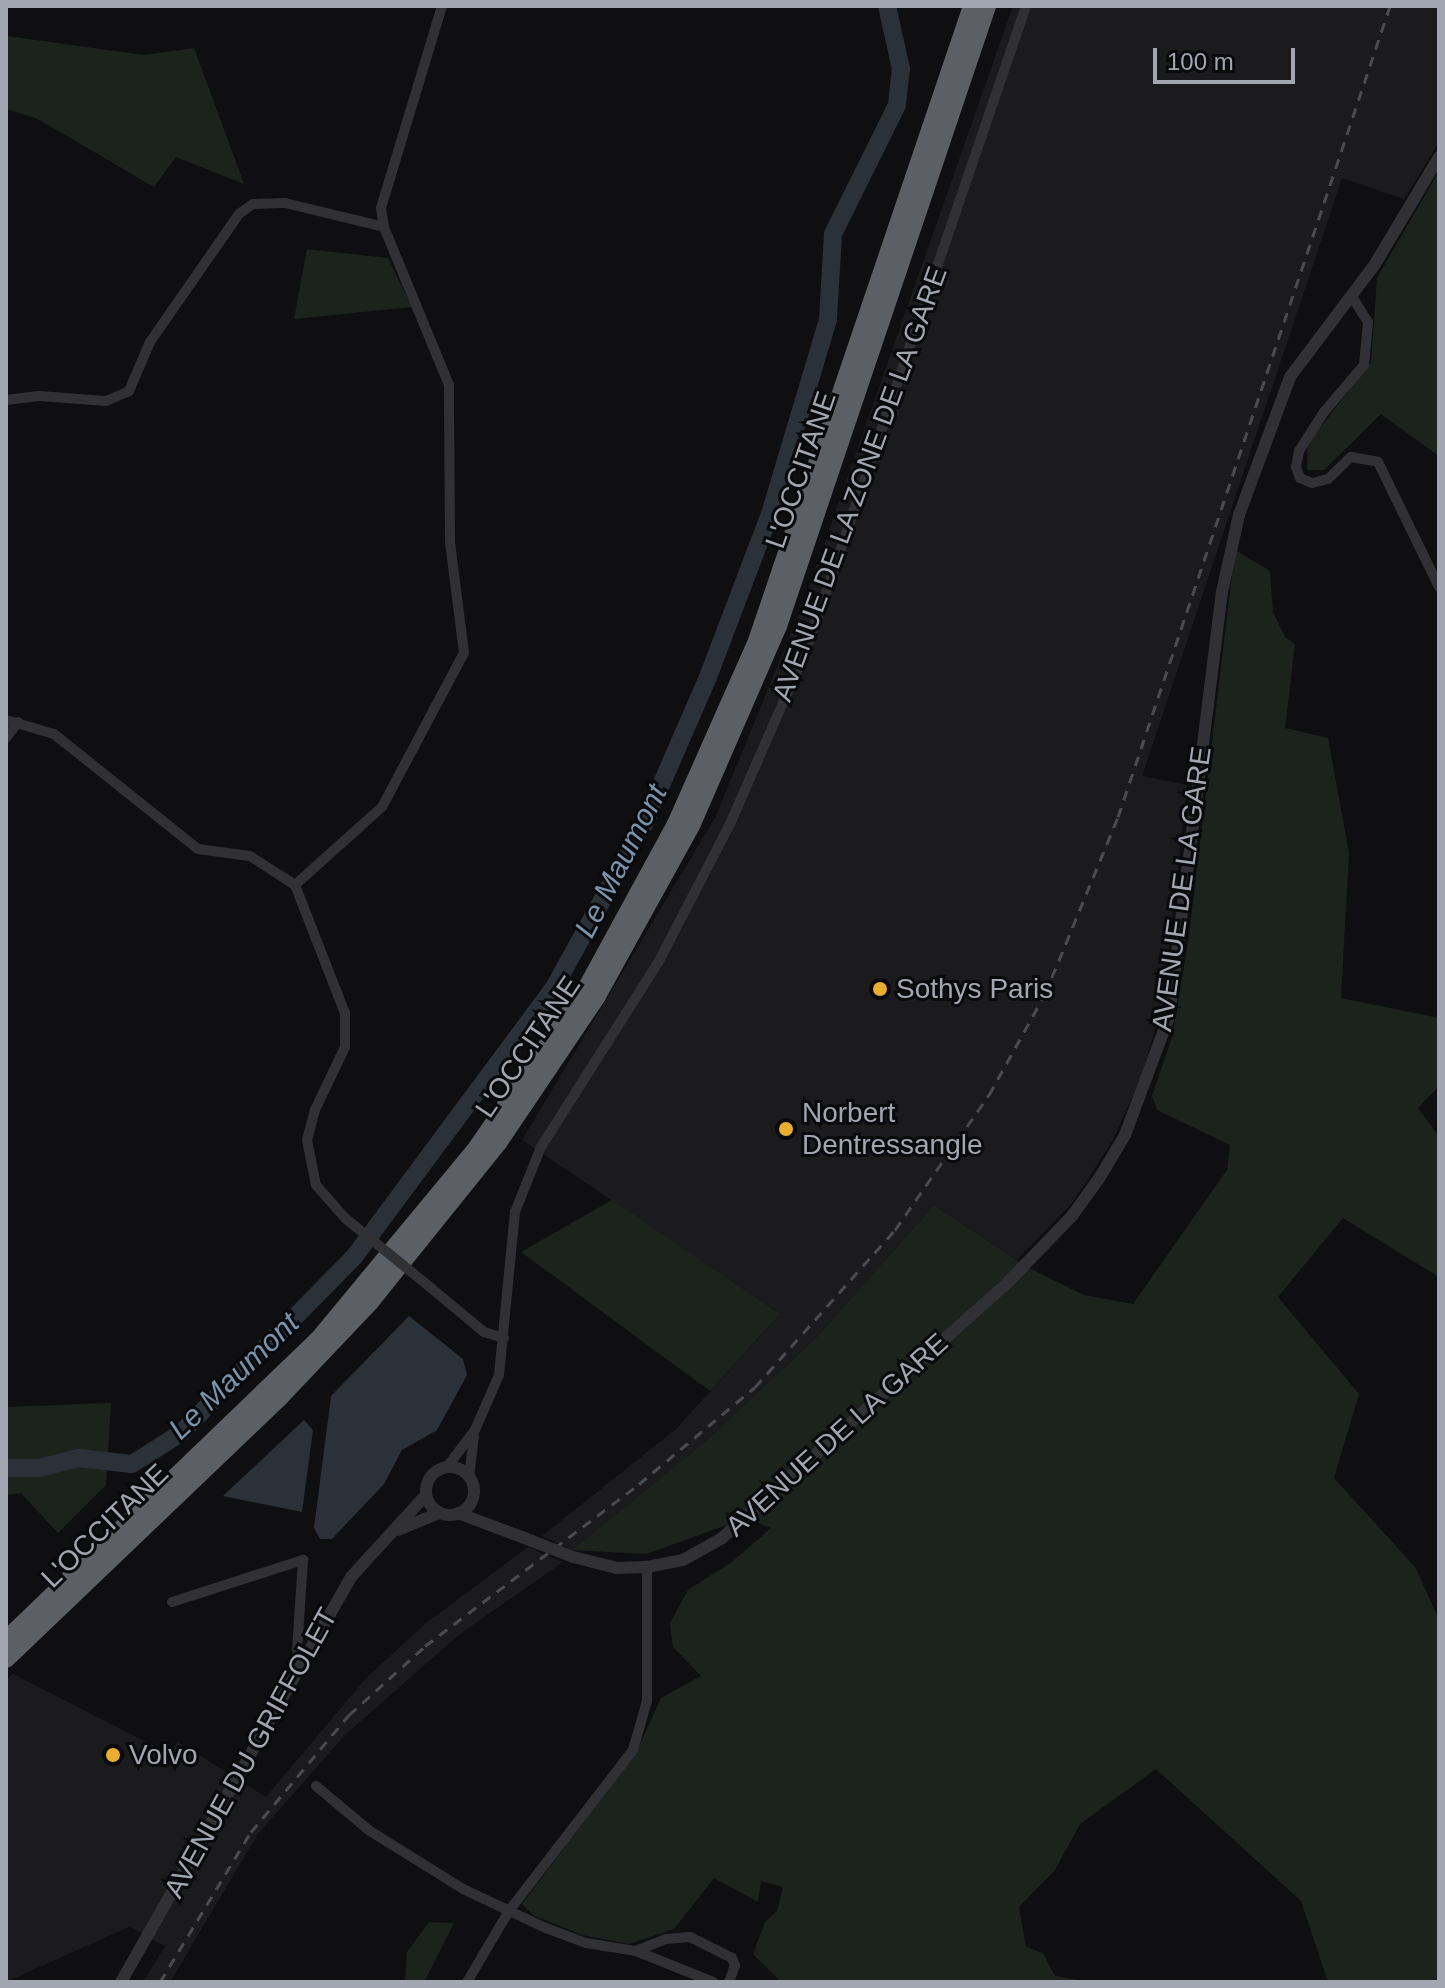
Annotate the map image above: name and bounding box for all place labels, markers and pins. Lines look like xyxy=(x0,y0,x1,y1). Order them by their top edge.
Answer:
place label: Sothys Paris xyxy=(896,972,1053,1006)
marker: Sothys Paris xyxy=(871,980,889,998)
place label: Norbert Dentressangle xyxy=(802,1096,983,1162)
marker: Norbert Dentressangle xyxy=(777,1120,795,1138)
place label: Volvo xyxy=(129,1738,197,1772)
marker: Volvo xyxy=(104,1746,122,1764)

